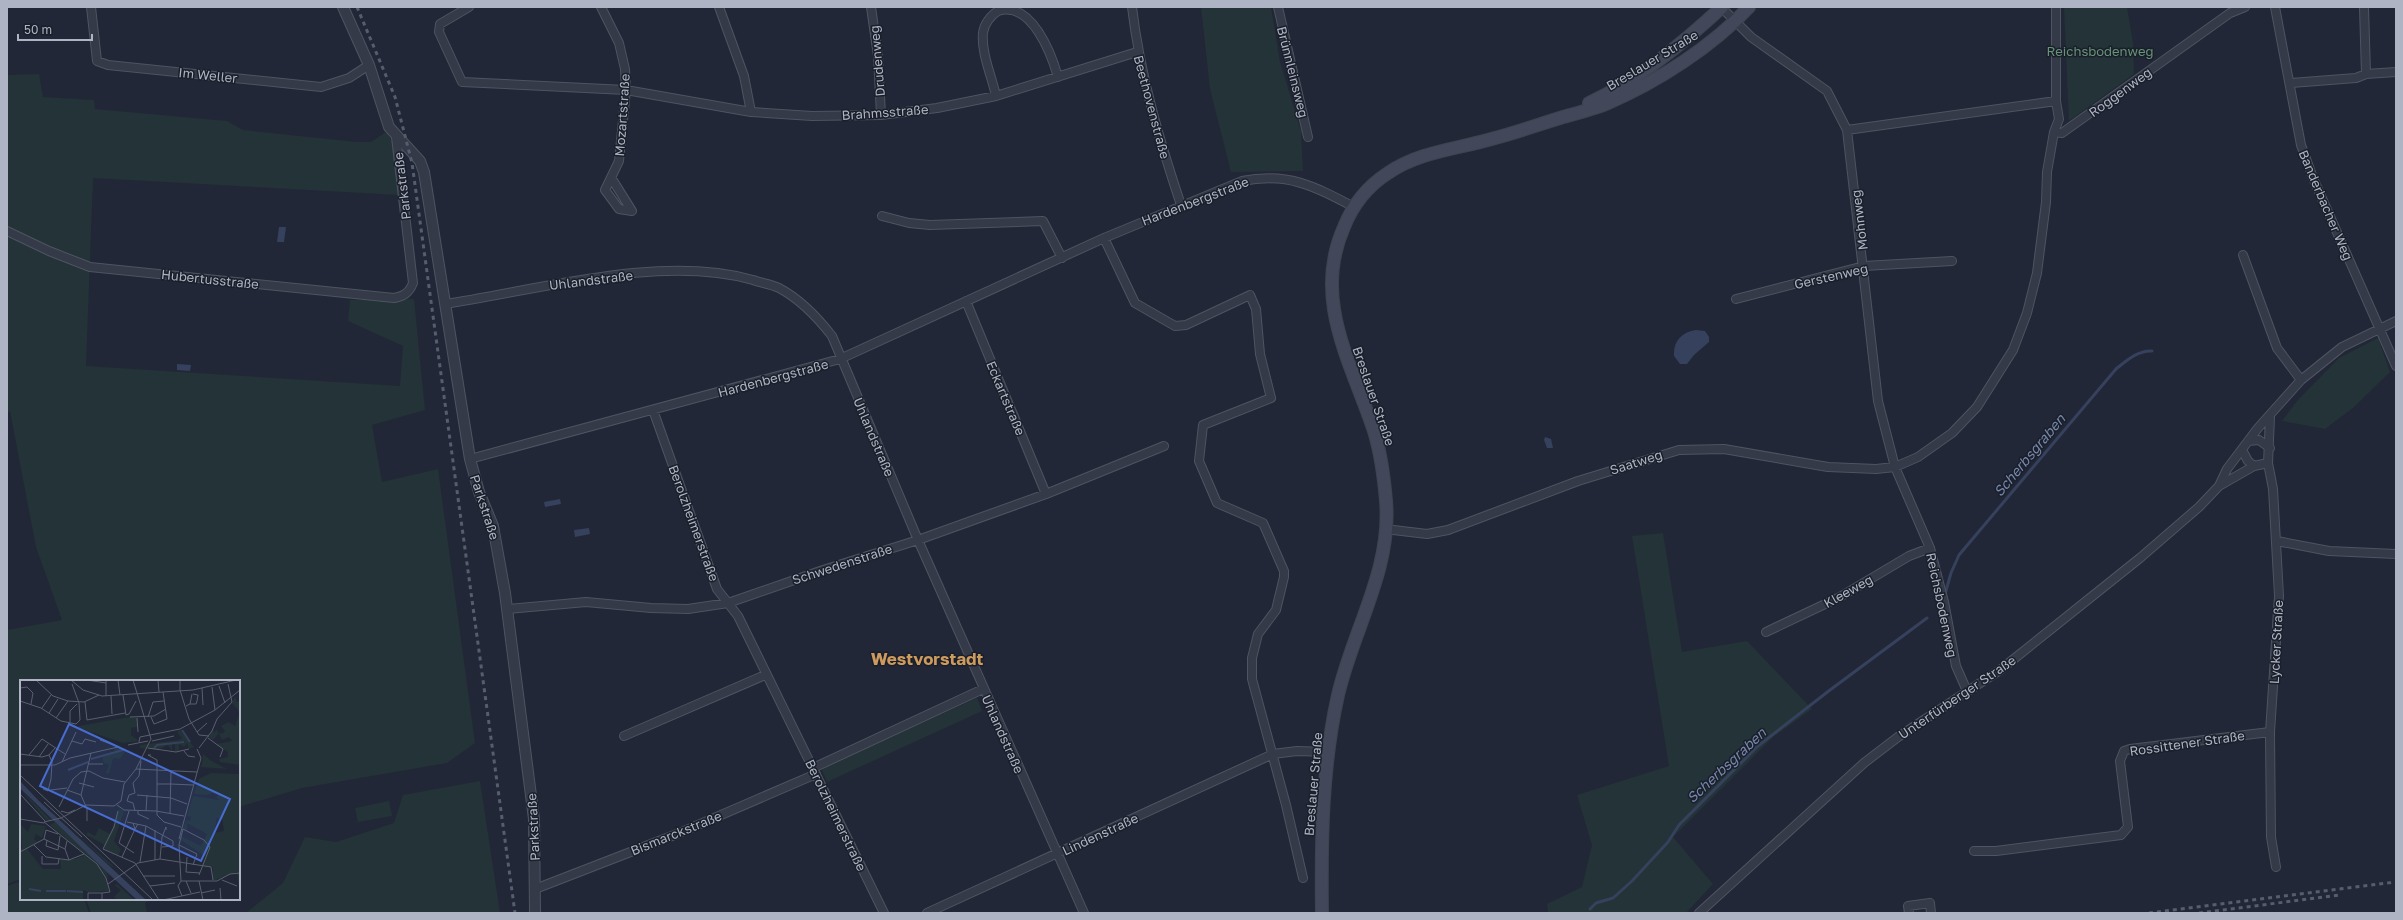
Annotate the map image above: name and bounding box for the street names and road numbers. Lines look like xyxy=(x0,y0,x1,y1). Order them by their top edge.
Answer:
street label: Drudenweg xyxy=(866,25,888,97)
street label: Brünnleinsweg xyxy=(1274,25,1312,119)
street label: Breslauer Straße xyxy=(1603,26,1701,94)
street label: Beethovenstraße xyxy=(1130,53,1174,161)
street label: Im Weller xyxy=(178,64,238,86)
street label: Roggenweg xyxy=(2085,64,2155,120)
street label: Mozartstraße xyxy=(611,73,633,157)
street label: Brahmsstraße xyxy=(841,101,929,123)
street label: Banderbacher Weg xyxy=(2295,147,2357,263)
street label: Parkstraße xyxy=(390,151,414,221)
street label: Hardenbergstraße xyxy=(1139,173,1251,229)
street label: Mohnweg xyxy=(1847,189,1871,251)
street label: Gerstenweg xyxy=(1793,260,1869,292)
street label: Hubertusstraße xyxy=(160,266,260,292)
street label: Uhlandstraße xyxy=(548,267,634,293)
street label: Breslauer Straße xyxy=(1350,344,1398,448)
street label: Hardenbergstraße xyxy=(716,356,830,400)
street label: Eckartstraße xyxy=(983,358,1029,438)
street label: Uhlandstraße xyxy=(850,395,898,479)
street label: Saatweg xyxy=(1608,446,1664,478)
street label: Berolzheimerstraße xyxy=(666,463,722,583)
street label: Parkstraße xyxy=(467,472,503,542)
street label: Schwedenstraße xyxy=(790,540,894,588)
street label: Reichsbodenweg xyxy=(1923,551,1961,659)
street label: Kleeweg xyxy=(1821,571,1875,611)
street label: Lycker Straße xyxy=(2266,600,2286,684)
street label: Unterfürberger Straße xyxy=(1895,652,2019,742)
street label: Uhlandstraße xyxy=(979,692,1027,776)
street label: Rossittener Straße xyxy=(2128,727,2246,759)
street label: Breslauer Straße xyxy=(1301,732,1325,836)
street label: Berolzheimerstraße xyxy=(802,756,870,874)
street label: Parkstraße xyxy=(523,793,543,861)
street label: Bismarckstraße xyxy=(628,807,724,859)
street label: Lindenstraße xyxy=(1060,809,1140,859)

